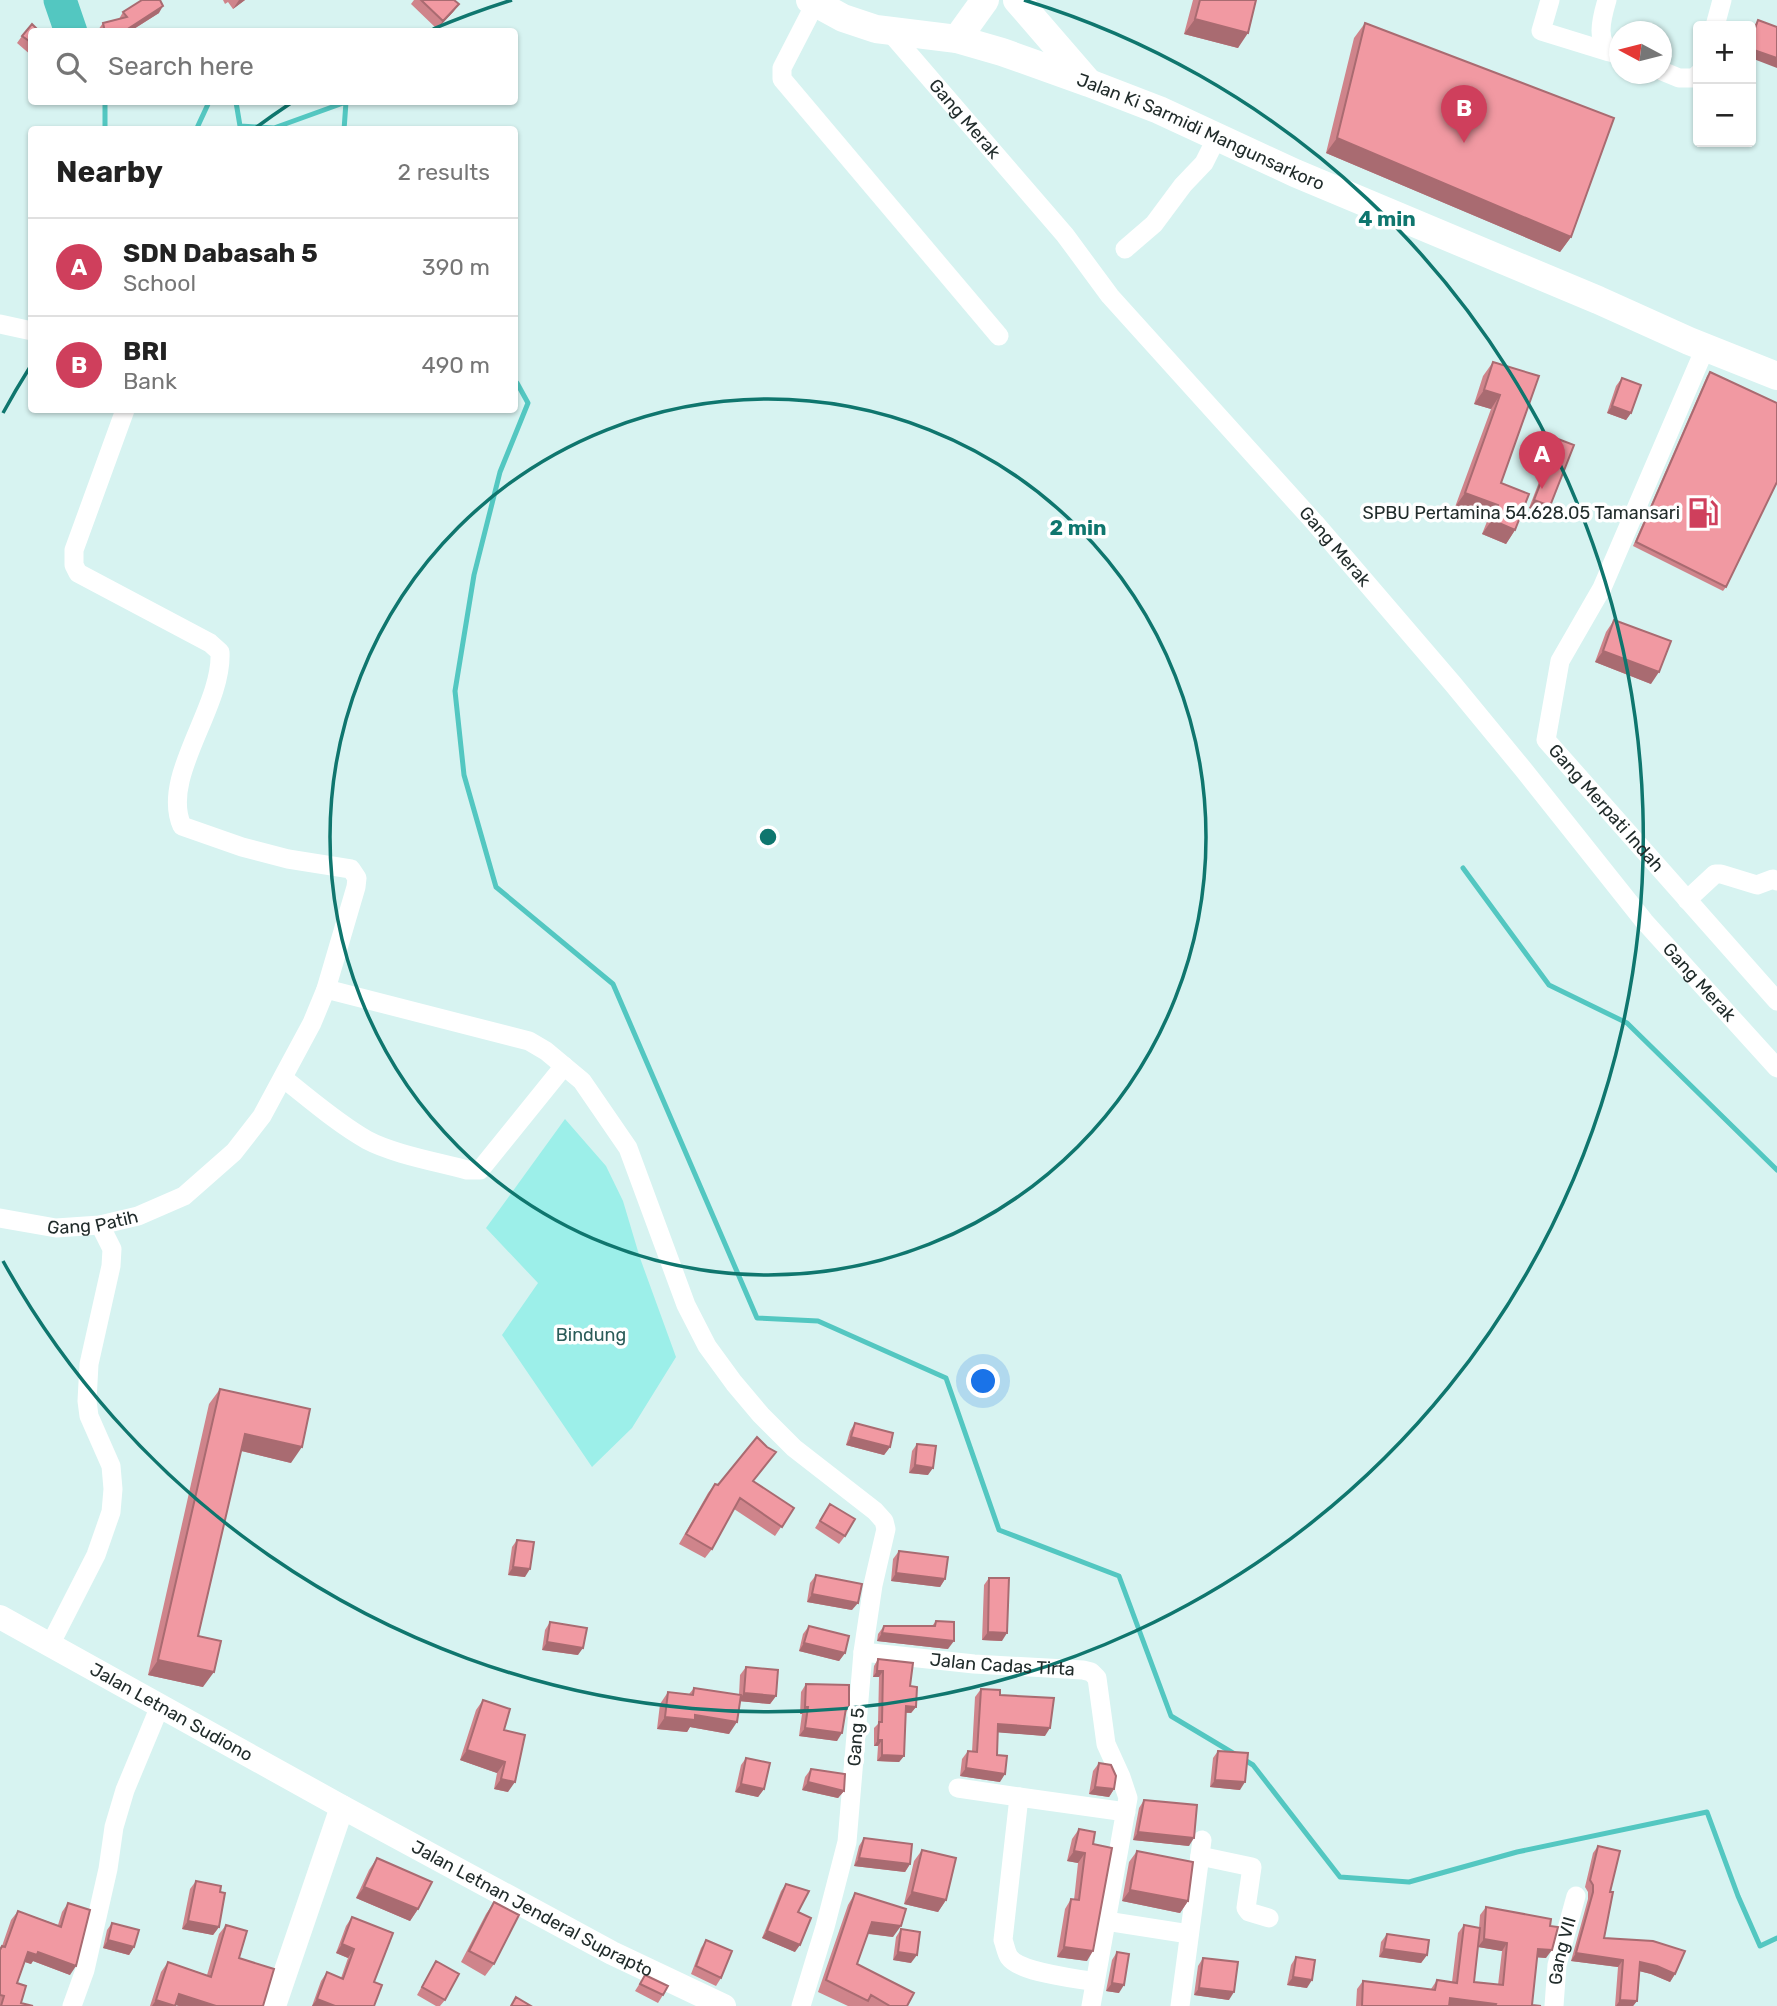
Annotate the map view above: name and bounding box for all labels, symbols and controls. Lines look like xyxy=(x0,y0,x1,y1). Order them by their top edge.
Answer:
north arrow xyxy=(1609,21,1672,84)
map controls xyxy=(1693,21,1756,147)
button: + xyxy=(1693,21,1756,84)
search box xyxy=(28,28,518,105)
icon: search xyxy=(52,48,90,86)
text: Search here xyxy=(108,51,254,82)
street label: Jalan Ki Sarmidi Mangunsarkoro xyxy=(1074,69,1328,195)
street label: Gang Merak xyxy=(924,74,1006,164)
button: − xyxy=(1693,84,1756,147)
pin: B xyxy=(1441,85,1487,143)
text: Nearby xyxy=(56,154,163,190)
text: 2 results xyxy=(398,158,490,186)
text: 4 min xyxy=(1358,206,1416,231)
text: SDN Dabasah 5 xyxy=(123,238,318,269)
text: A xyxy=(71,253,87,281)
text: 390 m xyxy=(422,253,490,281)
text: School xyxy=(123,269,196,297)
text: BRI xyxy=(123,336,168,367)
text: B xyxy=(71,351,87,379)
text: 490 m xyxy=(422,351,490,379)
text: Bank xyxy=(123,367,177,395)
pin: A xyxy=(1519,431,1565,489)
fuel station icon: SPBU Pertamina 54.628.05 Tamansari xyxy=(1686,496,1720,530)
street label: Gang Merak xyxy=(1294,502,1376,592)
place label: SPBU Pertamina 54.628.05 Tamansari xyxy=(1362,502,1680,524)
text: 2 min xyxy=(1050,515,1106,540)
street label: Gang Merpati Indah xyxy=(1544,739,1669,876)
centre of rings xyxy=(756,825,780,849)
street label: Gang Merak xyxy=(1658,938,1741,1027)
street label: Gang Patih xyxy=(45,1205,140,1239)
park label: Bindung xyxy=(556,1324,626,1346)
your location xyxy=(966,1364,1000,1398)
street label: Jalan Cadas Tirta xyxy=(929,1648,1075,1681)
street label: Jalan Letnan Sudiono xyxy=(86,1658,257,1766)
street label: Gang 5 xyxy=(843,1707,869,1767)
street label: Jalan Letnan Jenderal Suprapto xyxy=(408,1836,656,1982)
street label: Gang VII xyxy=(1545,1914,1581,1986)

